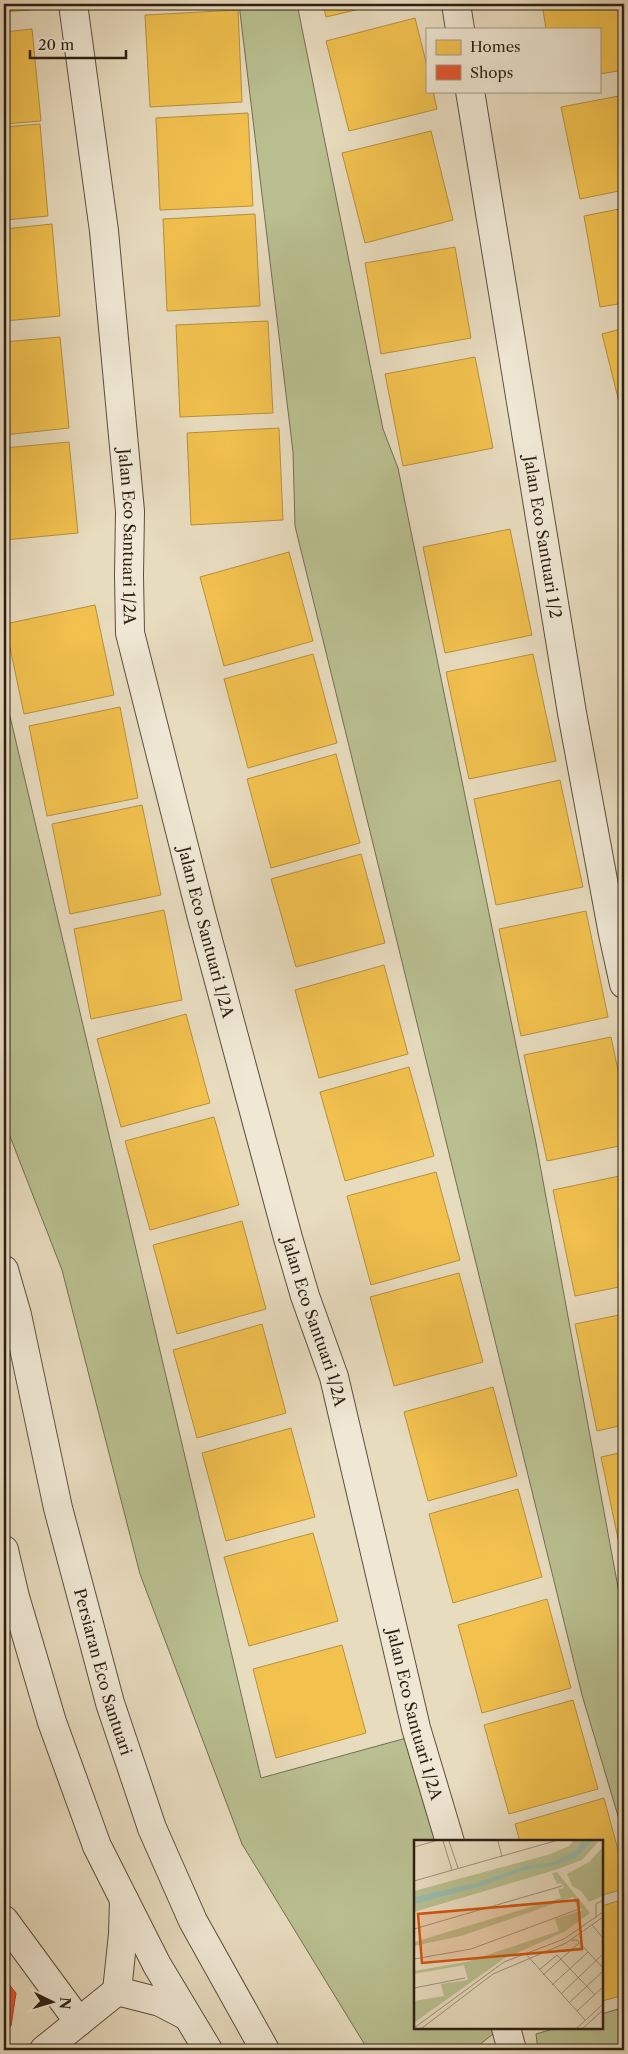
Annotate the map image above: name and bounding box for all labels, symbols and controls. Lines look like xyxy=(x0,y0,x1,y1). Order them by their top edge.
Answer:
scale bar xyxy=(30,28,126,60)
legend xyxy=(426,28,600,92)
text: 20 m xyxy=(38,35,74,54)
text: Homes xyxy=(470,37,521,56)
text: Shops xyxy=(470,63,513,82)
street label: Jalan Eco Santuari 1/2A xyxy=(114,445,140,626)
street label: Jalan Eco Santuari 1/2 xyxy=(519,451,566,620)
street label: Jalan Eco Santuari 1/2A xyxy=(174,841,239,1021)
street label: Jalan Eco Santuari 1/2A xyxy=(278,1232,351,1410)
street label: Persiaran Eco Santuari xyxy=(70,1586,137,1758)
street label: Jalan Eco Santuari 1/2A xyxy=(382,1624,447,1803)
inset map xyxy=(414,1840,603,2029)
north arrow xyxy=(28,1976,78,2026)
text: N xyxy=(55,1996,74,2010)

